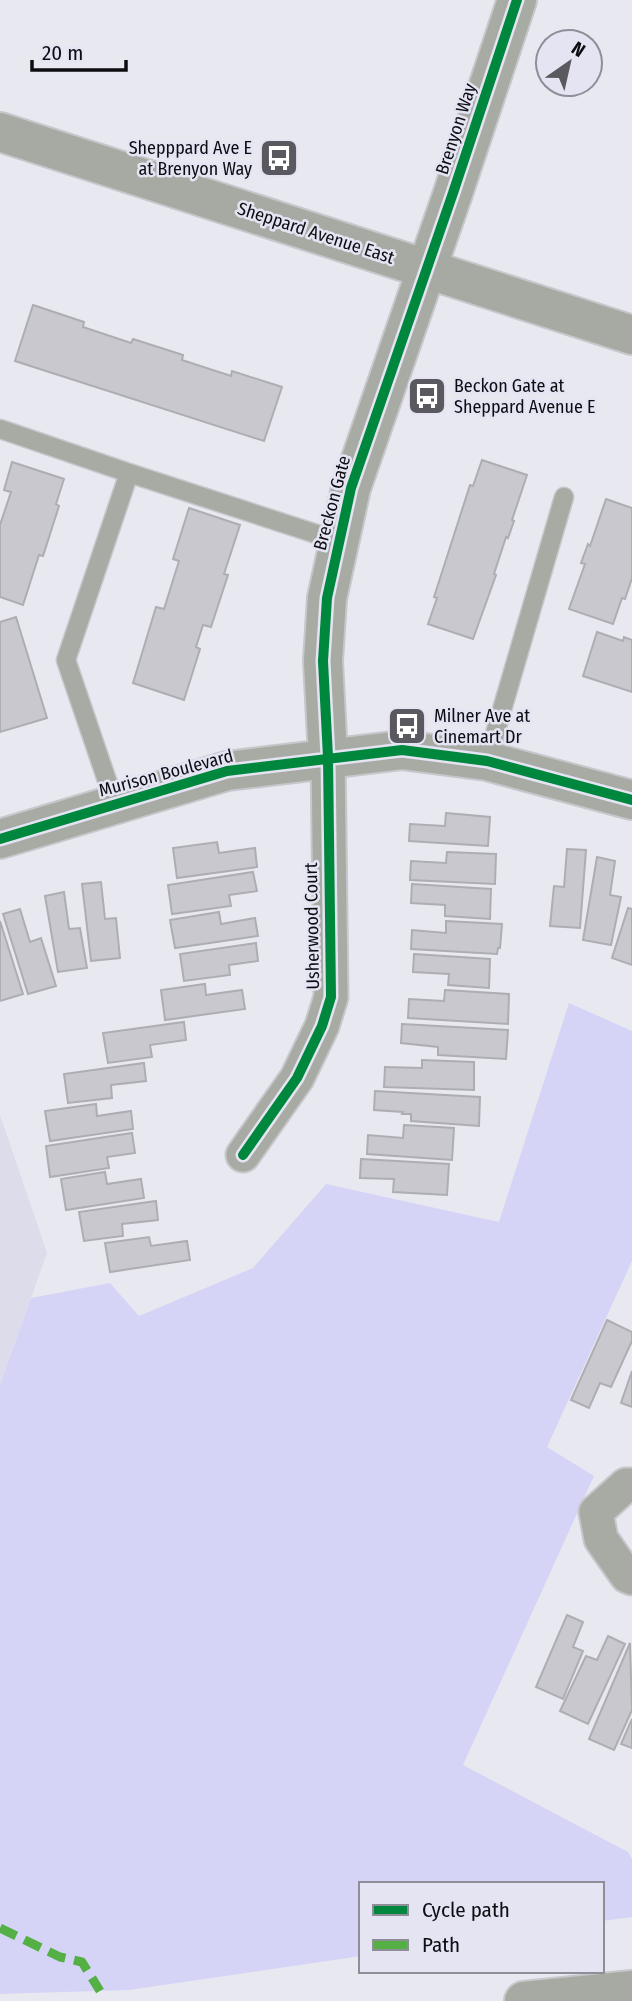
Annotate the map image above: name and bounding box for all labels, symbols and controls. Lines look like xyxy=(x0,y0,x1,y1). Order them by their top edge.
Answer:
scale bar xyxy=(32,28,126,72)
north arrow xyxy=(534,28,604,98)
text: N xyxy=(567,37,589,62)
text: 20 m xyxy=(42,40,83,66)
street label: Brenyon Way xyxy=(431,81,481,177)
place label: Shepppard Ave E at Brenyon Way xyxy=(129,137,252,180)
bus stop icon: Shepppard Ave E at Brenyon Way xyxy=(258,137,300,179)
street label: Sheppard Avenue East xyxy=(235,197,397,269)
bus stop icon: Beckon Gate at Sheppard Avenue E xyxy=(406,375,448,417)
place label: Beckon Gate at Sheppard Avenue E xyxy=(454,375,596,418)
street label: Breckon Gate xyxy=(309,453,355,553)
bus stop icon: Milner Ave at Cinemart Dr xyxy=(386,705,428,747)
place label: Milner Ave at Cinemart Dr xyxy=(434,705,530,748)
street label: Murison Boulevard xyxy=(96,745,236,801)
street label: Usherwood Court xyxy=(300,862,324,990)
legend xyxy=(359,1882,604,1973)
text: Cycle path xyxy=(422,1897,510,1923)
text: Path xyxy=(422,1932,460,1958)

